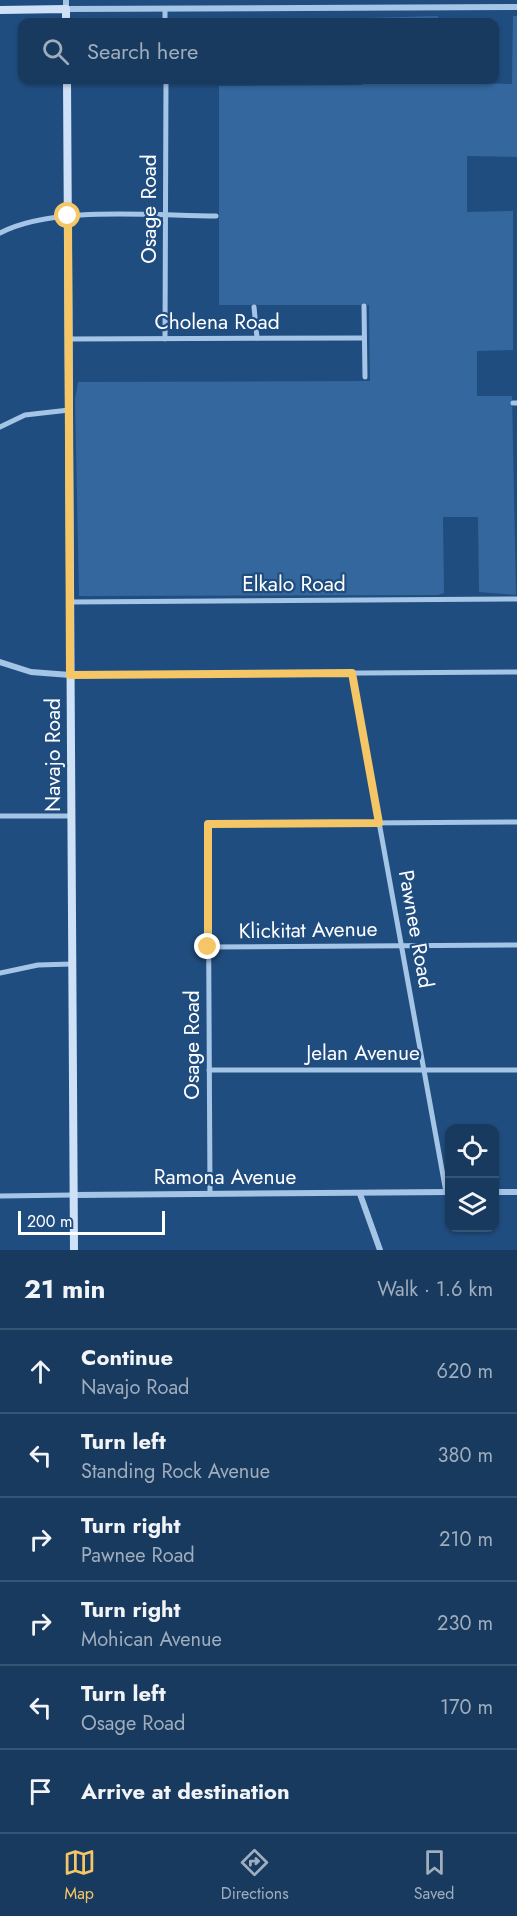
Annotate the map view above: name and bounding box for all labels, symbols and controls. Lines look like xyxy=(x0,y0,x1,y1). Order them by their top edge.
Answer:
search box xyxy=(18,18,499,84)
icon: search xyxy=(39,35,72,68)
text: Search here xyxy=(87,35,198,67)
street label: Osage Road xyxy=(134,154,164,264)
route start xyxy=(54,202,80,228)
street label: Cholena Road xyxy=(154,307,280,337)
street label: Elkalo Road xyxy=(242,569,346,599)
street label: Navajo Road xyxy=(38,698,68,812)
street label: Pawnee Road xyxy=(391,868,441,990)
street label: Klickitat Avenue xyxy=(238,914,378,946)
route end xyxy=(194,933,220,959)
street label: Osage Road xyxy=(177,990,207,1100)
street label: Jelan Avenue xyxy=(303,1038,420,1068)
map controls xyxy=(445,1124,499,1232)
button: locate xyxy=(445,1124,499,1178)
street label: Ramona Avenue xyxy=(154,1162,296,1192)
button: layers xyxy=(445,1178,499,1232)
scale bar xyxy=(18,1208,165,1236)
text: 200 m xyxy=(27,1210,73,1233)
text: 21 min xyxy=(24,1270,106,1308)
text: Walk · 1.6 km xyxy=(377,1275,493,1304)
text: Continue xyxy=(81,1341,173,1373)
icon: ahead xyxy=(24,1355,57,1388)
text: 620 m xyxy=(437,1357,493,1386)
text: Navajo Road xyxy=(81,1373,190,1402)
text: Turn left xyxy=(81,1425,166,1457)
icon: left xyxy=(24,1439,57,1472)
text: 380 m xyxy=(438,1441,493,1470)
text: Standing Rock Avenue xyxy=(81,1457,270,1486)
text: Turn right xyxy=(81,1509,181,1541)
icon: right xyxy=(24,1523,57,1556)
text: 210 m xyxy=(439,1525,493,1554)
text: Pawnee Road xyxy=(81,1541,195,1570)
text: Turn right xyxy=(81,1593,181,1625)
icon: right xyxy=(24,1607,57,1640)
text: 230 m xyxy=(437,1609,493,1638)
text: Mohican Avenue xyxy=(81,1625,222,1654)
text: Turn left xyxy=(81,1677,166,1709)
icon: left xyxy=(24,1691,57,1724)
text: 170 m xyxy=(440,1693,493,1722)
text: Osage Road xyxy=(81,1709,185,1738)
icon: arrive xyxy=(24,1775,57,1808)
text: Arrive at destination xyxy=(81,1775,290,1807)
tab: Map xyxy=(63,1846,96,1905)
tab: Directions xyxy=(221,1846,289,1905)
tab: Saved xyxy=(414,1846,454,1905)

